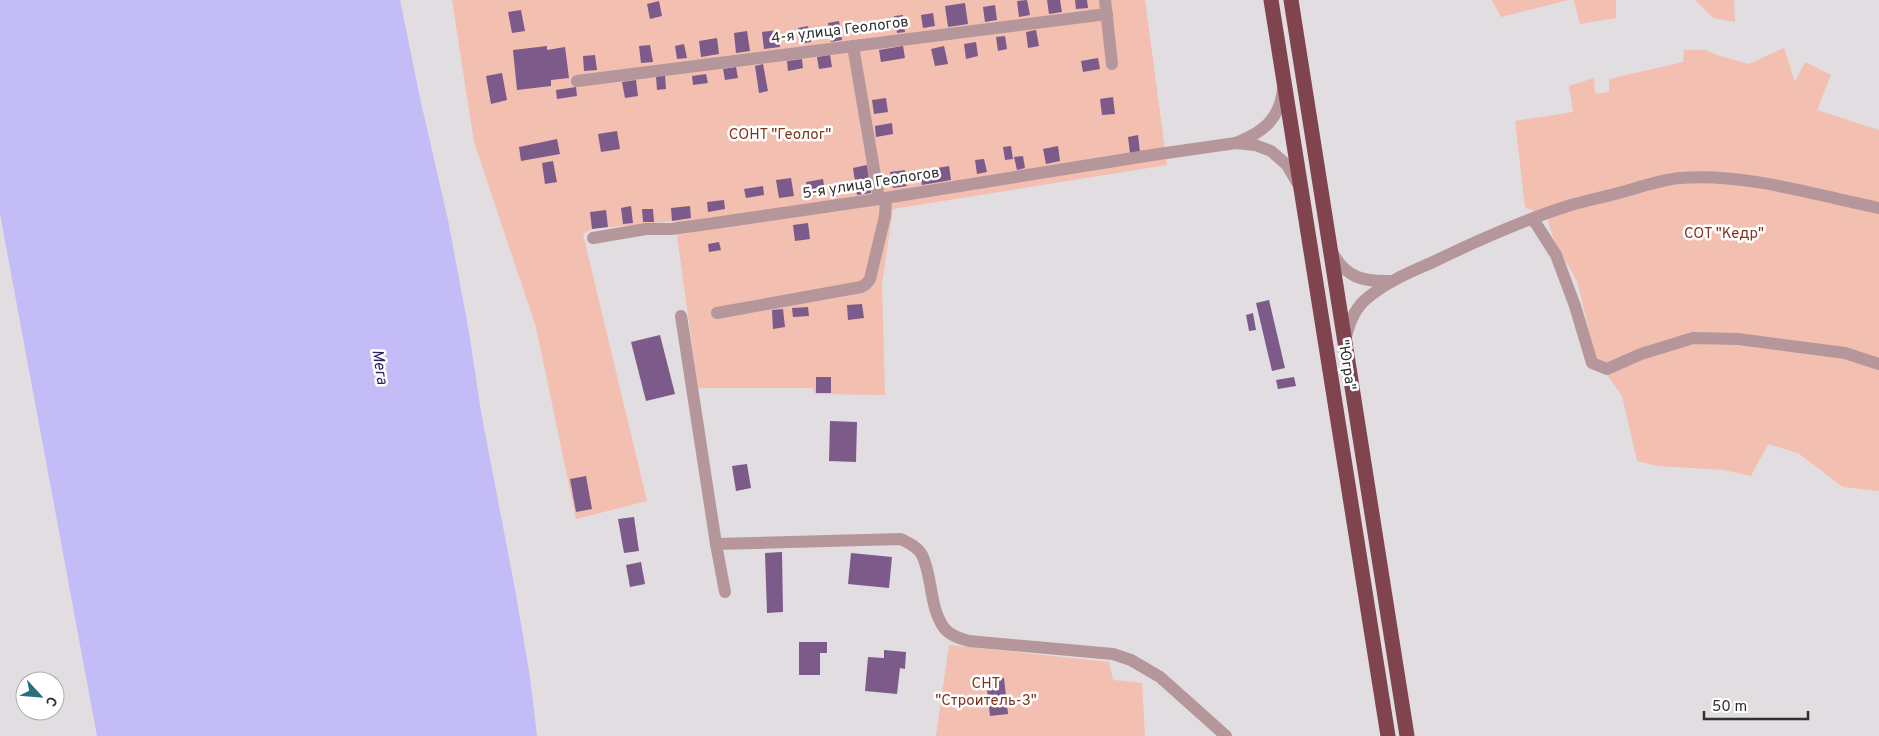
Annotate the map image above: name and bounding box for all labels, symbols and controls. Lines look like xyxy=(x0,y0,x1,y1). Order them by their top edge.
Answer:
street label: 4-я улица Геологов xyxy=(770,13,910,49)
park label: СОНТ "Геолог" xyxy=(729,126,831,145)
street label: 5-я улица Геологов xyxy=(801,164,941,204)
park label: СОТ "Кедр" xyxy=(1684,225,1764,244)
street label: "Югра" xyxy=(1333,338,1359,392)
water label: Мега xyxy=(366,348,392,387)
north arrow xyxy=(15,671,65,721)
park label: СНТ "Строитель-3" xyxy=(935,675,1037,711)
scale bar xyxy=(1704,688,1808,720)
text: С xyxy=(41,693,60,709)
text: 50 m xyxy=(1712,698,1747,717)

